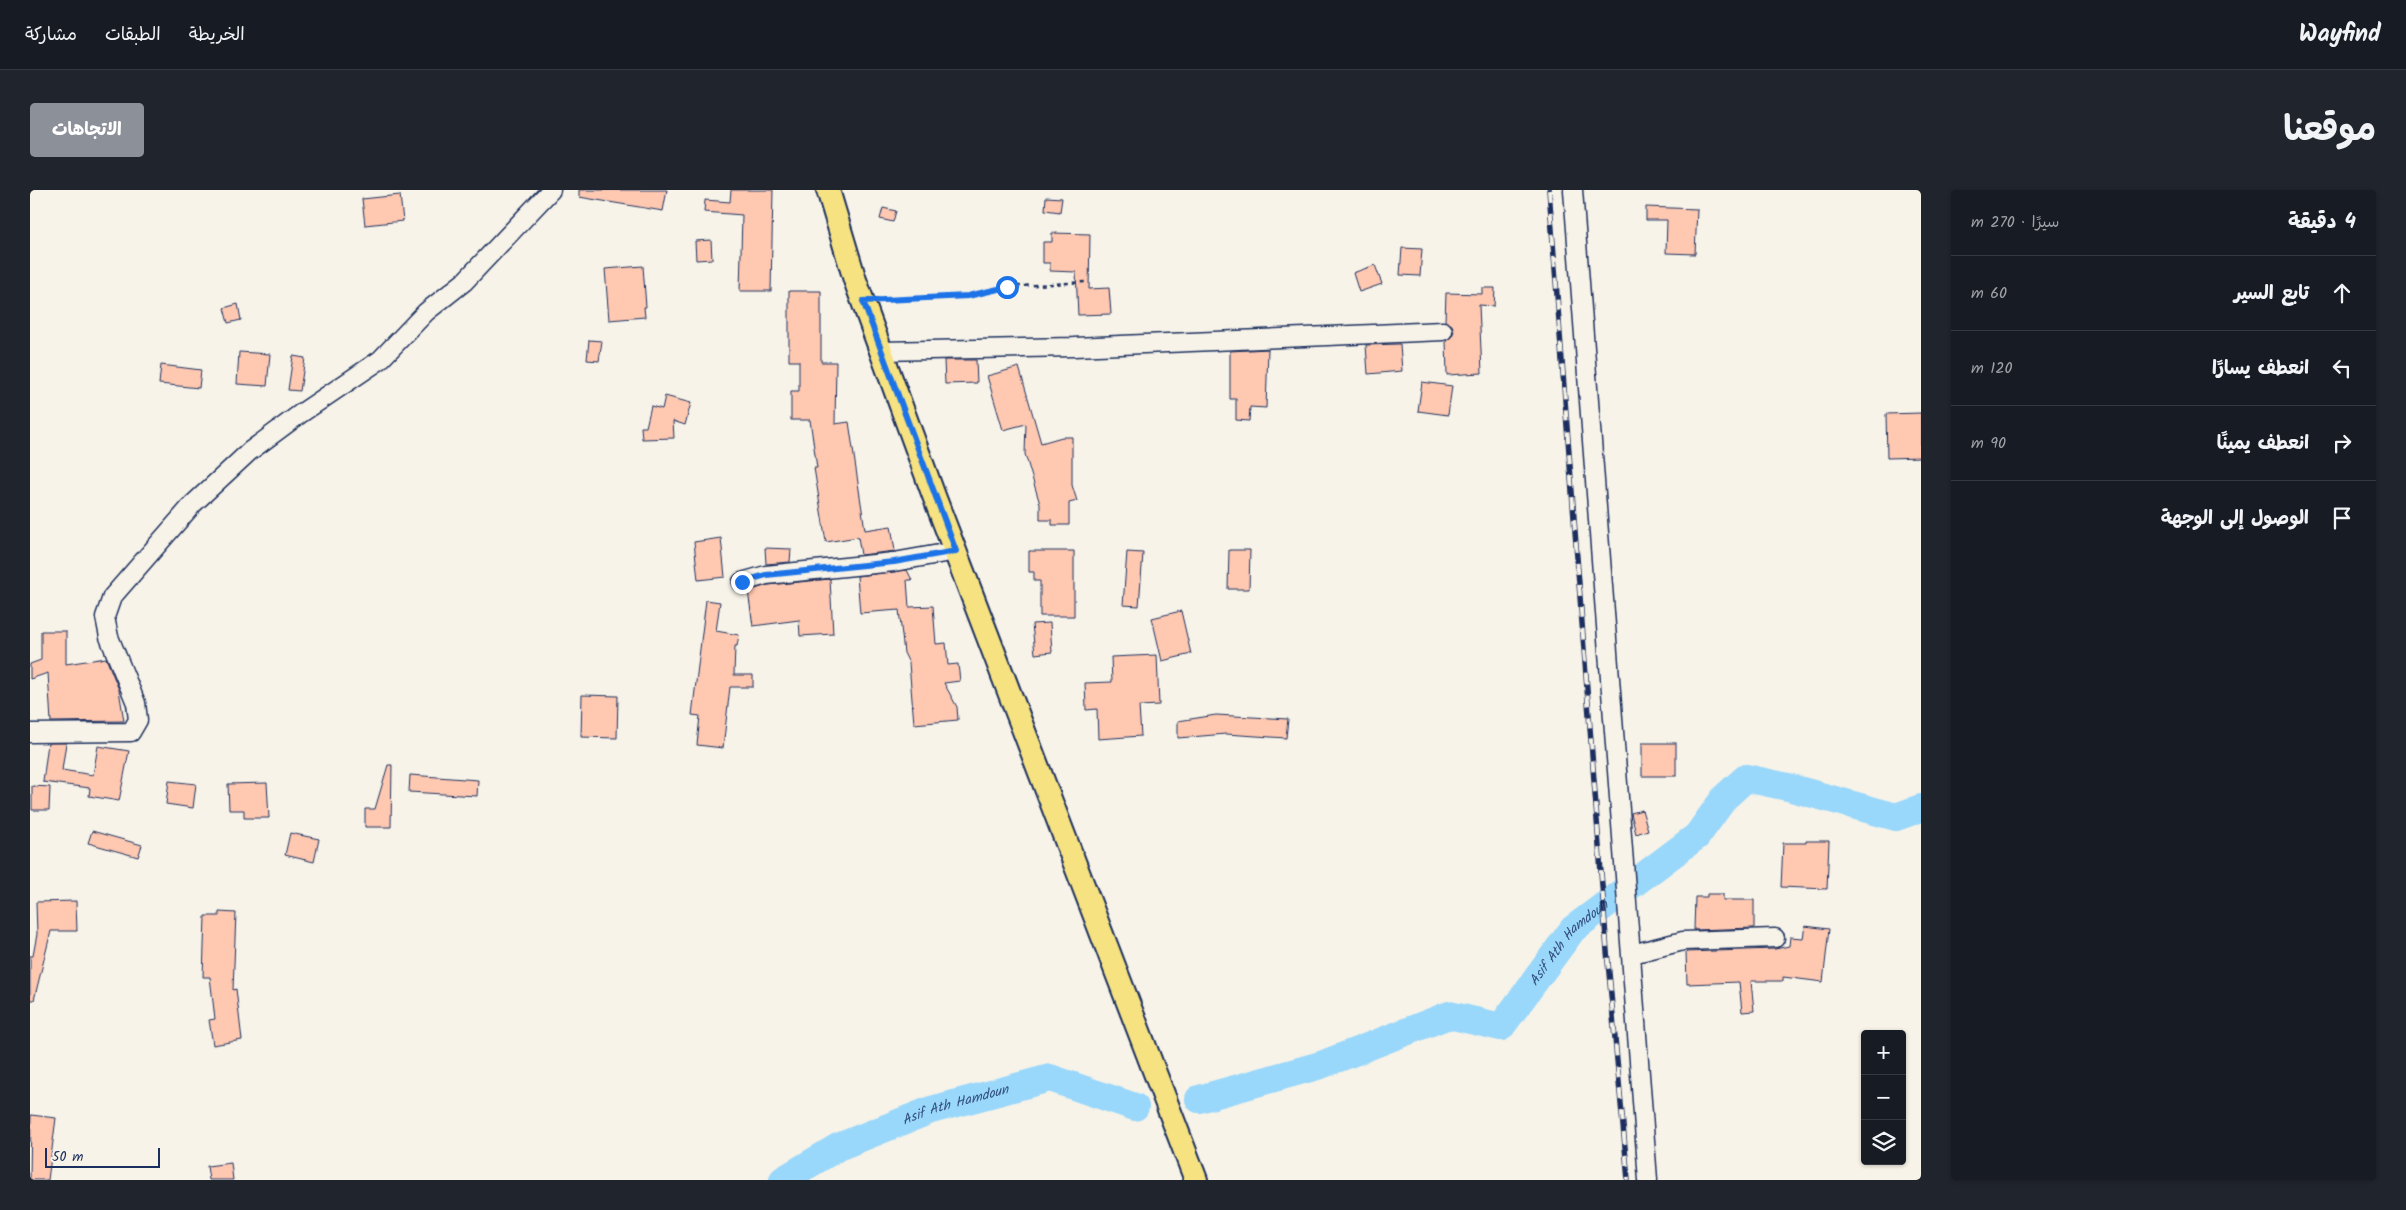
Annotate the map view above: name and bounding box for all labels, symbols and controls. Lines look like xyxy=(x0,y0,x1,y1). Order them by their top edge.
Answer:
text: Wayfind xyxy=(2299,15,2381,54)
text: مشاركة xyxy=(25,21,77,50)
text: الطبقات xyxy=(105,21,161,50)
text: الخريطة xyxy=(189,21,245,50)
button: الاتجاهات xyxy=(30,103,144,157)
text: موقعنا xyxy=(2283,103,2376,159)
text: 4 دقيقة xyxy=(2288,206,2356,239)
text: سيرًا · 270 m xyxy=(1971,210,2059,235)
route start xyxy=(996,276,1019,299)
text: تابع السير xyxy=(2234,279,2309,309)
icon: ahead xyxy=(2328,279,2356,307)
text: 60 m xyxy=(1971,281,2007,306)
text: انعطف يسارًا xyxy=(2212,354,2309,384)
icon: left xyxy=(2328,354,2356,382)
text: 120 m xyxy=(1971,356,2013,381)
text: انعطف يمينًا xyxy=(2217,429,2309,459)
icon: right xyxy=(2328,429,2356,457)
text: 90 m xyxy=(1971,431,2006,456)
text: الوصول إلى الوجهة xyxy=(2161,504,2309,534)
icon: arrive xyxy=(2328,504,2356,532)
route end xyxy=(731,571,754,594)
water label: Asif Ath Hamdoun xyxy=(1524,894,1615,991)
map controls xyxy=(1861,1030,1906,1165)
button: + xyxy=(1861,1030,1906,1075)
button: − xyxy=(1861,1075,1906,1120)
water label: Asif Ath Hamdoun xyxy=(899,1078,1013,1131)
button: layers xyxy=(1861,1120,1906,1165)
scale bar xyxy=(45,1145,160,1168)
text: 50 m xyxy=(52,1146,83,1168)

